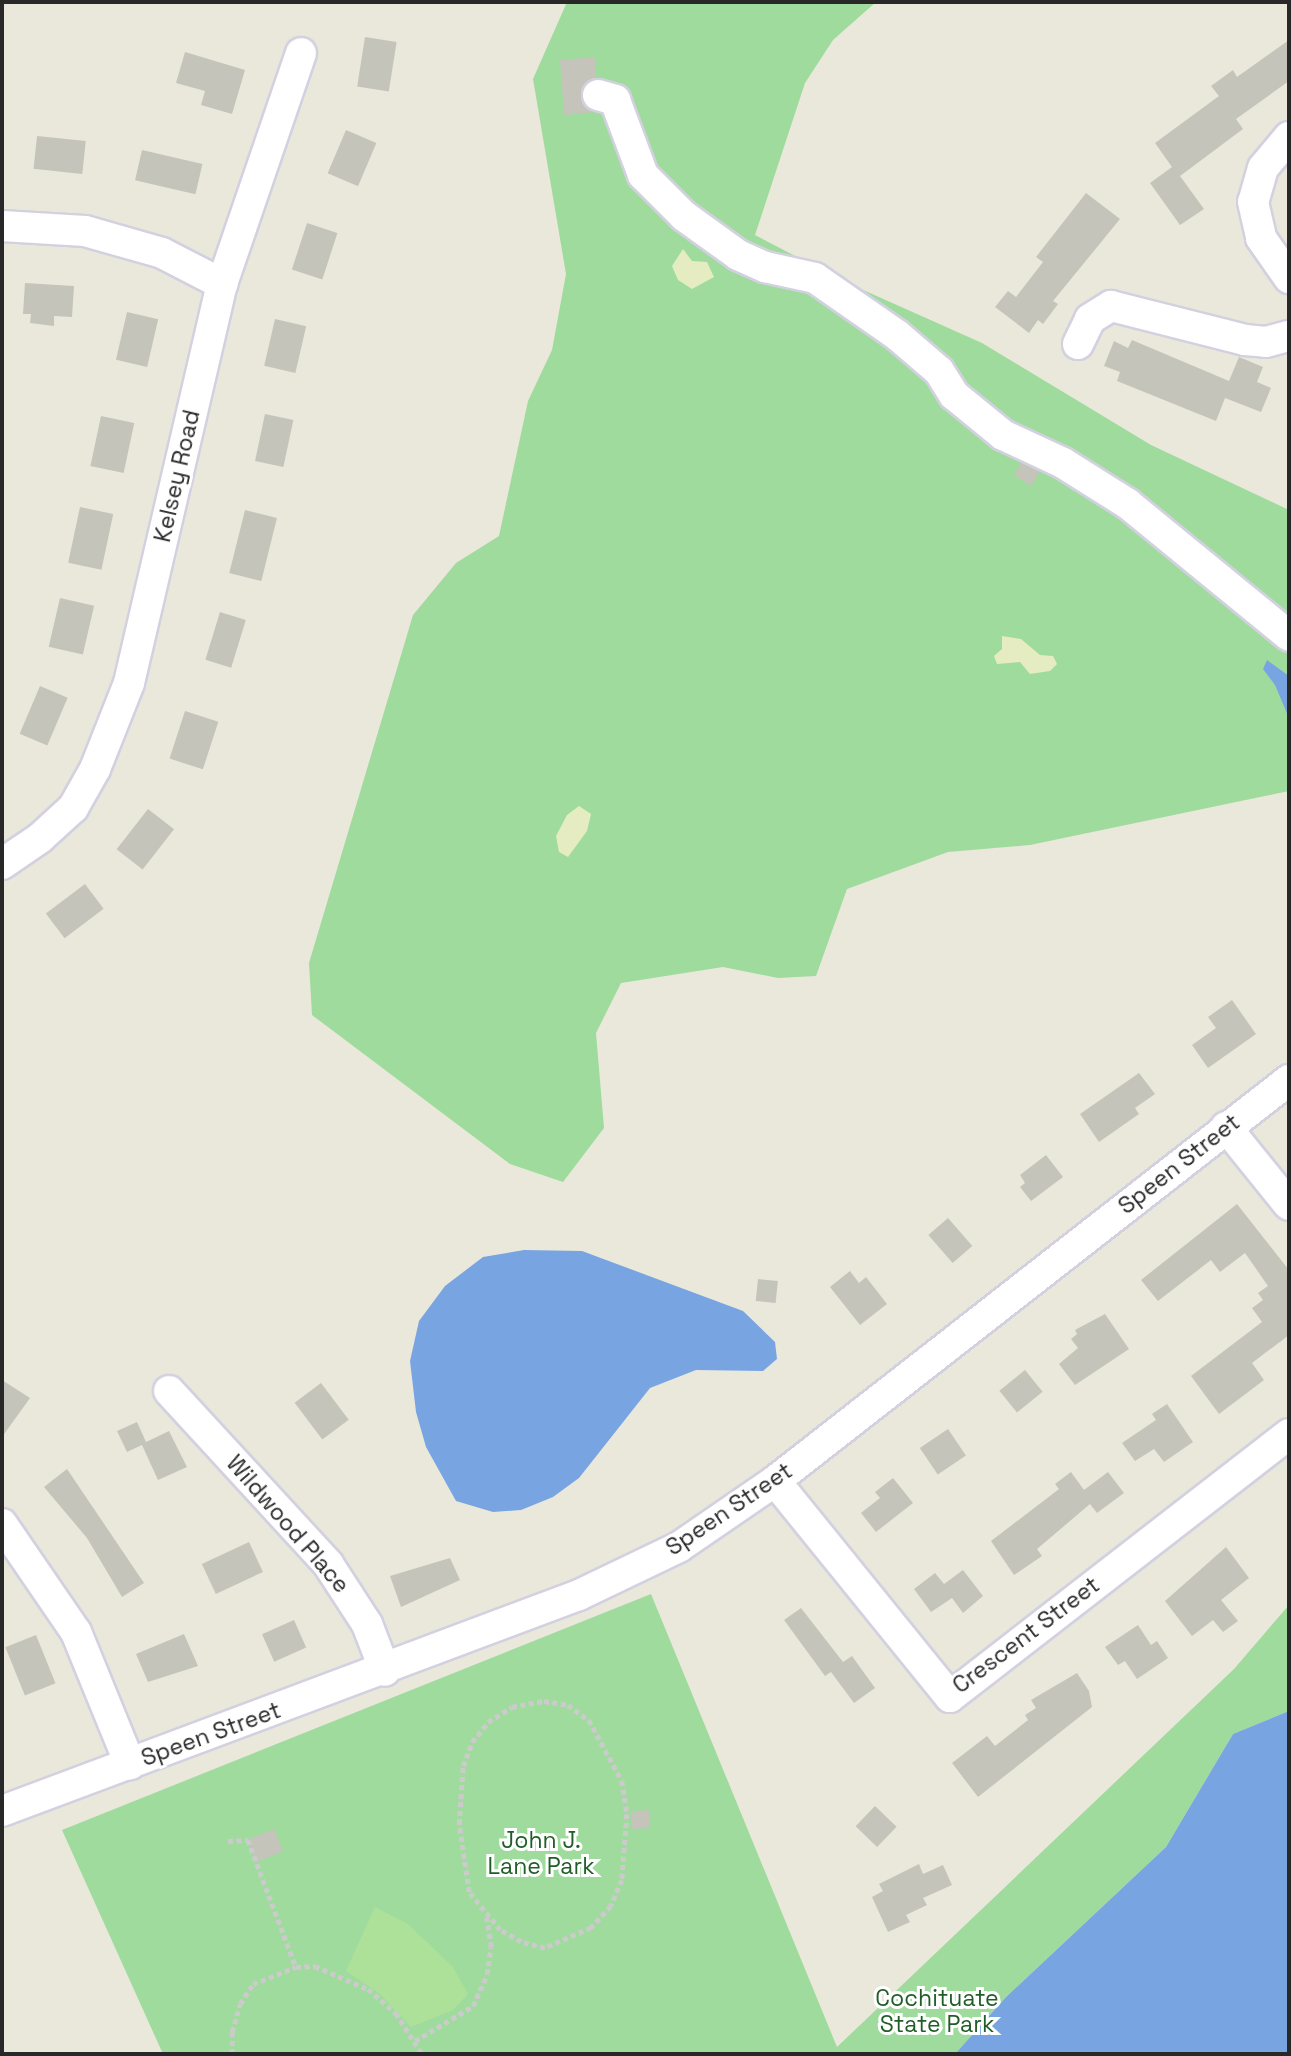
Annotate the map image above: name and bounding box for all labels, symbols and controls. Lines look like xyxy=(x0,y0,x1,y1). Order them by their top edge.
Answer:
street label: Kelsey Road xyxy=(148,407,206,545)
street label: Speen Street xyxy=(1113,1108,1245,1220)
street label: Wildwood Place xyxy=(221,1450,355,1598)
street label: Speen Street xyxy=(661,1457,797,1561)
street label: Crescent Street xyxy=(947,1571,1105,1699)
street label: Speen Street xyxy=(137,1696,285,1772)
park label: John J. Lane Park xyxy=(487,1826,595,1880)
park label: Cochituate State Park xyxy=(875,1984,999,2038)

